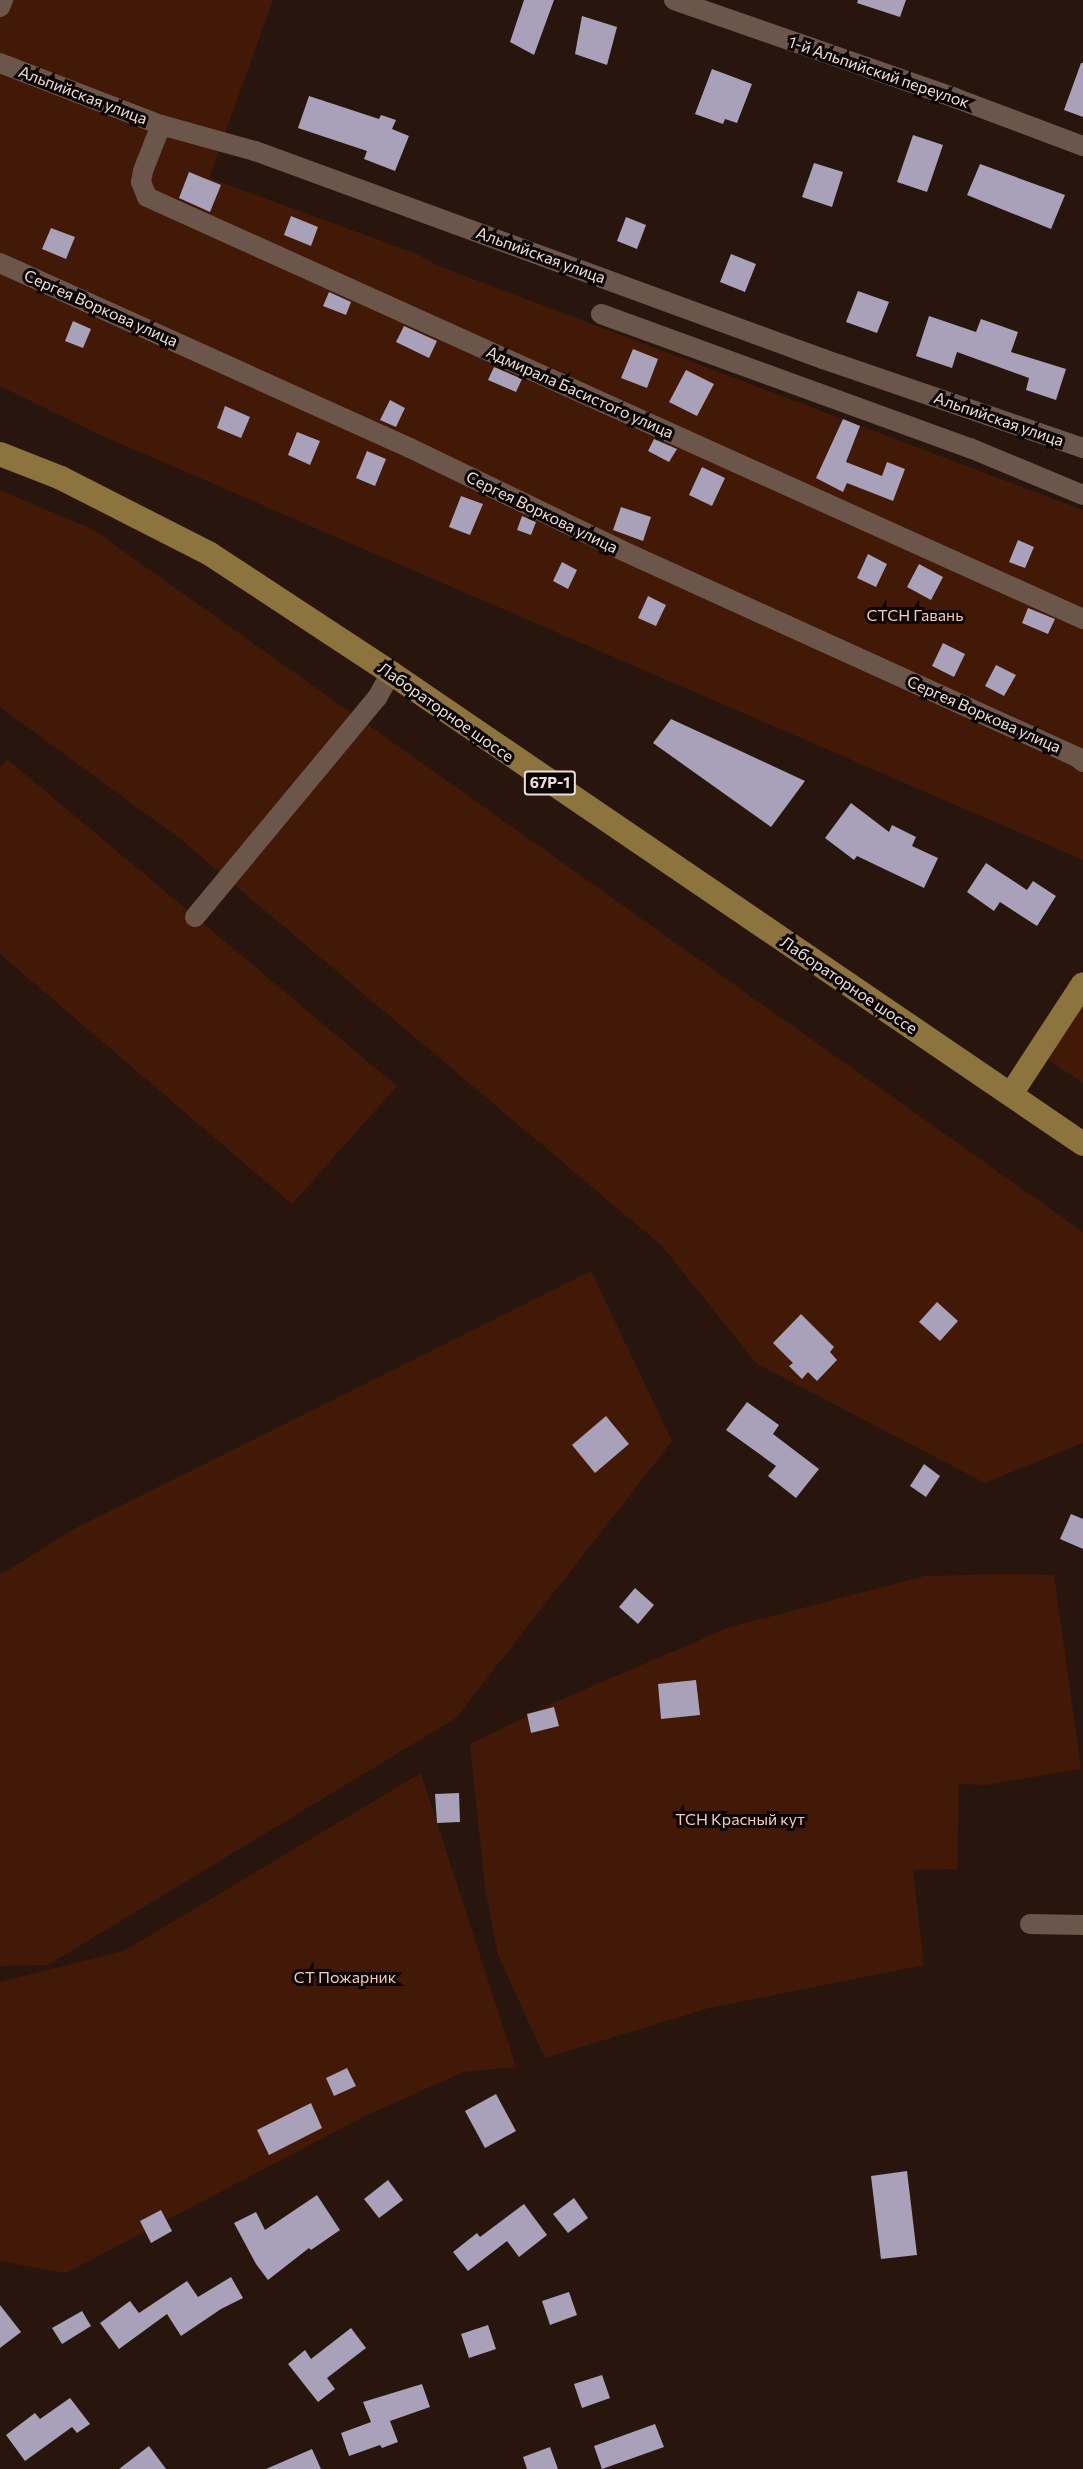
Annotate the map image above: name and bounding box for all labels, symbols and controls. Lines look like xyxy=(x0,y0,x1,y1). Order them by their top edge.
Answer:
street label: 1-й Альпийский переулок xyxy=(786,32,972,112)
street label: Альпийская улица xyxy=(16,62,150,128)
street label: Альпийская улица xyxy=(474,223,608,287)
street label: Сергея Воркова улица xyxy=(21,265,181,351)
street label: Адмирала Басистого улица xyxy=(483,342,677,442)
street label: Альпийская улица xyxy=(932,388,1066,450)
street label: Сергея Воркова улица xyxy=(463,467,621,557)
park label: СТСН Гавань xyxy=(867,605,963,625)
street label: Лабораторное шоссе xyxy=(375,658,517,766)
street label: Сергея Воркова улица xyxy=(904,671,1064,757)
road number: 67Р-1 xyxy=(523,771,577,795)
street label: Лабораторное шоссе xyxy=(777,932,921,1038)
park label: ТСН Красный кут xyxy=(675,1809,805,1829)
park label: СТ Пожарник xyxy=(294,1967,396,1987)

